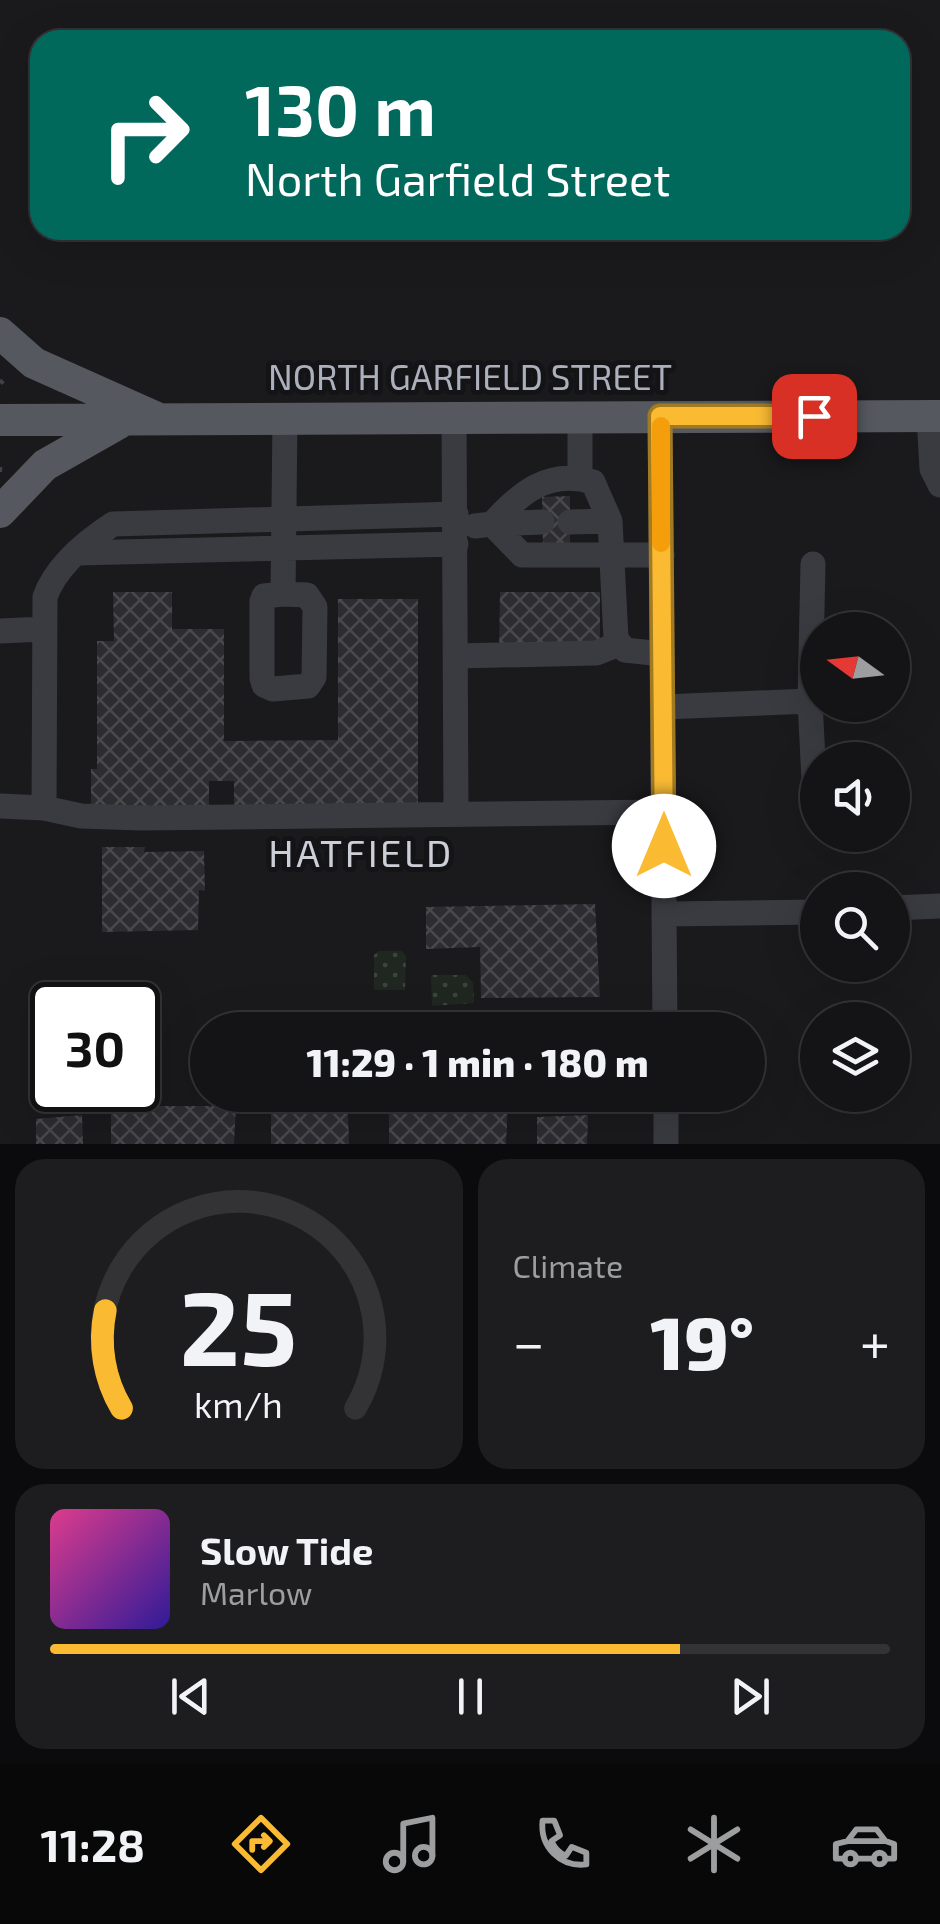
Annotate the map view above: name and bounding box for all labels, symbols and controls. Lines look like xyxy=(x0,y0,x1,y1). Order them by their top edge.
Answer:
text: 130 m xyxy=(245,66,436,150)
icon: right xyxy=(80,70,210,200)
text: North Garfield Street xyxy=(245,151,670,205)
street label: NORTH GARFIELD STREET xyxy=(268,355,672,397)
pin xyxy=(772,374,857,459)
icon: arrive xyxy=(787,389,842,444)
north arrow xyxy=(800,612,910,722)
map controls xyxy=(800,612,910,1112)
button: sound xyxy=(800,742,910,852)
position arrow xyxy=(612,794,716,898)
district label: HATFIELD xyxy=(268,829,454,875)
button: search xyxy=(800,872,910,982)
speed limit sign: 30 xyxy=(30,982,160,1112)
button: layers xyxy=(800,1002,910,1112)
text: 11:29 · 1 min · 180 m xyxy=(306,1039,649,1085)
text: Climate xyxy=(513,1246,623,1284)
text: 25 xyxy=(180,1262,298,1387)
text: 19° xyxy=(650,1295,754,1385)
text: − xyxy=(513,1308,545,1374)
text: + xyxy=(860,1308,890,1374)
text: km/h xyxy=(194,1382,283,1425)
text: Slow Tide xyxy=(200,1527,373,1573)
text: Marlow xyxy=(200,1573,312,1611)
icon: previous xyxy=(163,1669,218,1724)
icon: pause xyxy=(443,1669,498,1724)
icon: next xyxy=(723,1669,778,1724)
icon: directions xyxy=(226,1809,296,1879)
icon: music xyxy=(377,1809,447,1879)
icon: phone xyxy=(528,1809,598,1879)
icon: climate xyxy=(679,1809,749,1879)
icon: car xyxy=(830,1809,900,1879)
text: 11:28 xyxy=(40,1817,145,1871)

